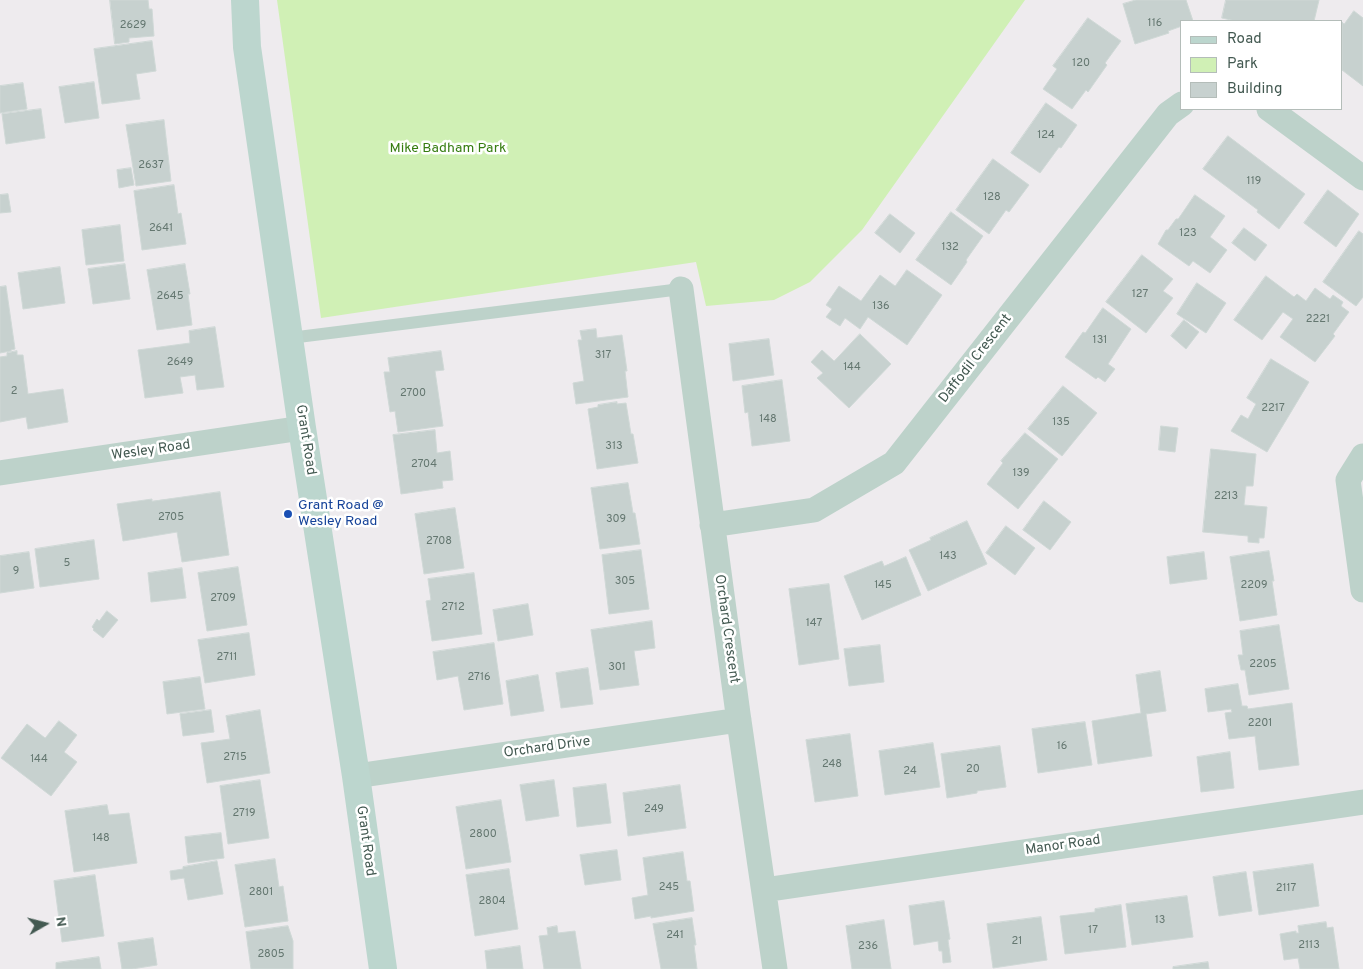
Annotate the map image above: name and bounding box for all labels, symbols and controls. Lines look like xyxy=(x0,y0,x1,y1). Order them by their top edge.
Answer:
house number: 116 xyxy=(1148,17,1162,31)
house number: 2629 xyxy=(120,19,146,33)
legend xyxy=(1180,20,1343,110)
text: Road xyxy=(1227,30,1262,49)
text: Park xyxy=(1227,55,1258,74)
house number: 120 xyxy=(1072,57,1090,71)
text: Building xyxy=(1227,80,1282,99)
house number: 124 xyxy=(1037,129,1055,143)
park label: Mike Badham Park xyxy=(390,141,506,157)
house number: 2637 xyxy=(138,159,164,173)
house number: 119 xyxy=(1247,175,1261,189)
house number: 128 xyxy=(983,191,1001,205)
house number: 2641 xyxy=(149,222,173,236)
house number: 123 xyxy=(1179,227,1197,241)
house number: 132 xyxy=(941,241,959,255)
house number: 127 xyxy=(1132,288,1148,302)
house number: 2645 xyxy=(157,290,183,304)
house number: 136 xyxy=(872,300,890,314)
street label: Daffodil Crescent xyxy=(936,311,1016,407)
house number: 2221 xyxy=(1306,313,1330,327)
house number: 131 xyxy=(1093,334,1107,348)
house number: 317 xyxy=(595,349,611,363)
house number: 2649 xyxy=(167,356,193,370)
house number: 144 xyxy=(843,361,861,375)
house number: 2 xyxy=(11,385,17,399)
house number: 2700 xyxy=(400,387,426,401)
house number: 2217 xyxy=(1261,402,1285,416)
street label: Grant Road xyxy=(291,404,319,476)
house number: 148 xyxy=(759,413,777,427)
house number: 135 xyxy=(1052,416,1070,430)
street label: Wesley Road xyxy=(110,437,192,465)
house number: 313 xyxy=(605,440,623,454)
house number: 2704 xyxy=(411,458,437,472)
house number: 139 xyxy=(1012,467,1030,481)
house number: 2213 xyxy=(1214,490,1238,504)
place label: Grant Road @ Wesley Road xyxy=(298,498,384,530)
marker: Grant Road @ Wesley Road xyxy=(282,508,294,520)
house number: 2705 xyxy=(158,511,184,525)
house number: 309 xyxy=(606,513,626,527)
house number: 2708 xyxy=(426,535,452,549)
house number: 143 xyxy=(939,550,957,564)
house number: 5 xyxy=(64,557,70,571)
house number: 9 xyxy=(13,565,19,579)
street label: Orchard Crescent xyxy=(710,573,742,685)
house number: 305 xyxy=(615,575,635,589)
house number: 145 xyxy=(874,579,892,593)
house number: 2209 xyxy=(1240,579,1268,593)
house number: 2709 xyxy=(210,592,236,606)
house number: 2712 xyxy=(441,601,465,615)
house number: 147 xyxy=(806,617,822,631)
house number: 2711 xyxy=(217,651,237,665)
house number: 2205 xyxy=(1249,658,1277,672)
house number: 301 xyxy=(608,661,626,675)
house number: 2716 xyxy=(467,671,491,685)
house number: 2201 xyxy=(1248,717,1272,731)
street label: Orchard Drive xyxy=(503,734,591,762)
house number: 16 xyxy=(1057,740,1067,754)
house number: 2715 xyxy=(223,751,247,765)
house number: 144 xyxy=(30,753,48,767)
house number: 248 xyxy=(822,758,842,772)
house number: 20 xyxy=(966,763,980,777)
house number: 24 xyxy=(903,765,917,779)
house number: 249 xyxy=(644,803,664,817)
street label: Grant Road xyxy=(352,805,378,877)
house number: 2719 xyxy=(232,807,256,821)
house number: 2800 xyxy=(469,828,497,842)
house number: 148 xyxy=(92,832,110,846)
street label: Manor Road xyxy=(1025,832,1101,860)
house number: 245 xyxy=(659,881,679,895)
house number: 2117 xyxy=(1276,882,1296,896)
house number: 2801 xyxy=(249,886,273,900)
house number: 2804 xyxy=(478,895,506,909)
north arrow xyxy=(20,899,70,949)
house number: 13 xyxy=(1155,914,1165,928)
text: N xyxy=(51,916,69,928)
house number: 17 xyxy=(1088,924,1098,938)
house number: 241 xyxy=(666,929,684,943)
house number: 21 xyxy=(1012,935,1022,949)
house number: 2113 xyxy=(1298,939,1320,953)
house number: 236 xyxy=(858,940,878,954)
house number: 2805 xyxy=(257,948,285,962)

